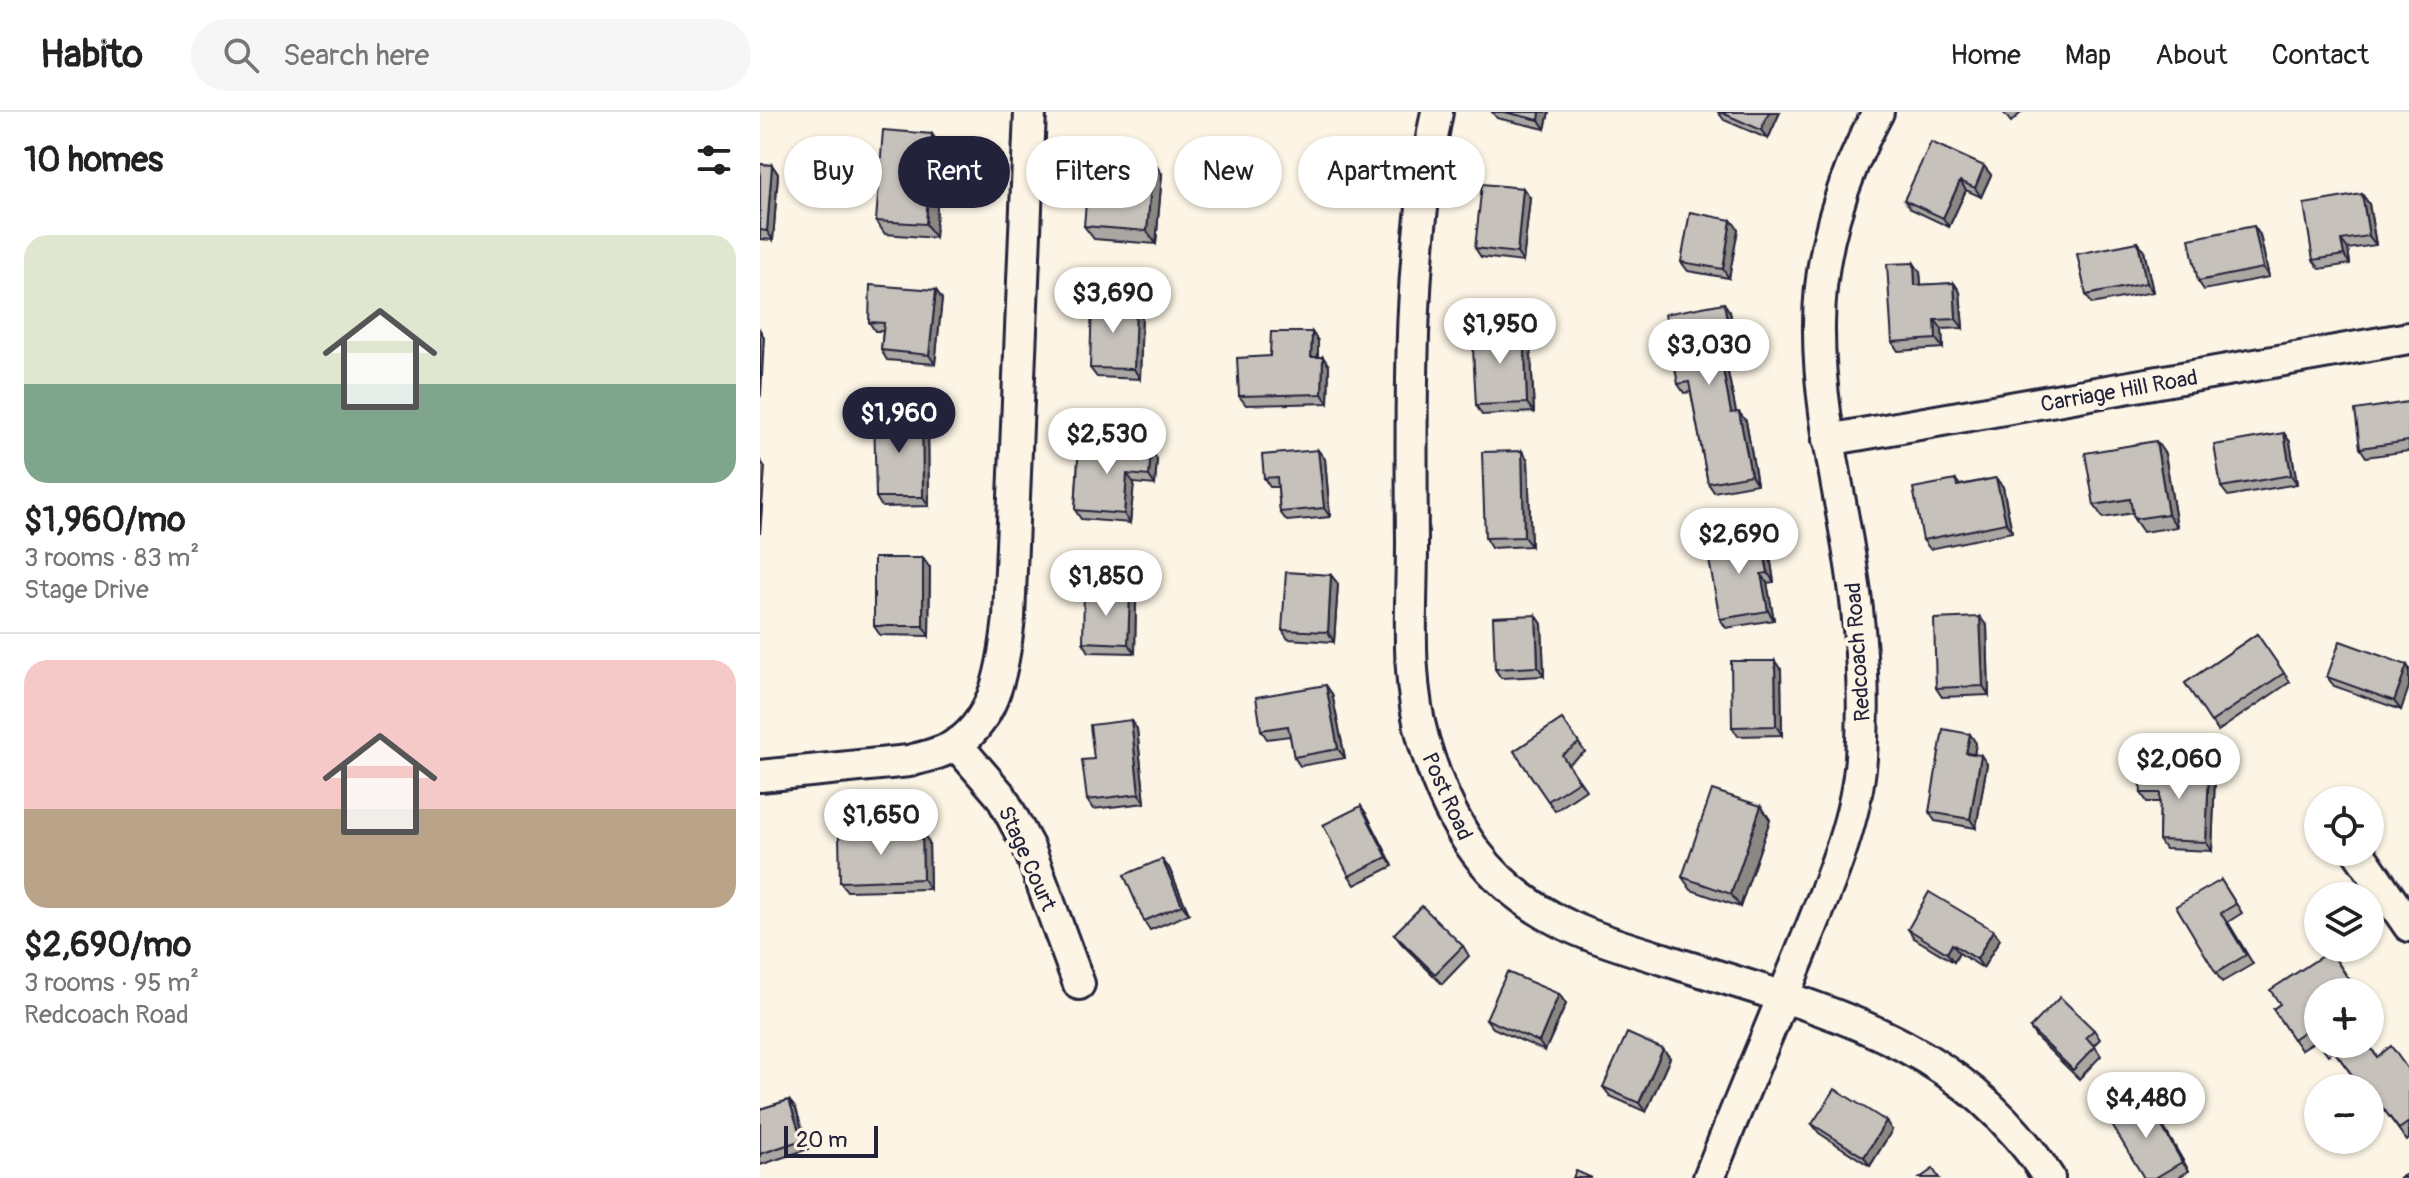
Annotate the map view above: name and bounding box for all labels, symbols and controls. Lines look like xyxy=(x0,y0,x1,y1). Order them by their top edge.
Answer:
search box xyxy=(191,19,751,91)
text: Habito xyxy=(40,31,143,79)
icon: search xyxy=(219,33,263,77)
text: Search here xyxy=(283,37,429,74)
text: Home xyxy=(1950,38,2021,73)
text: Map xyxy=(2065,38,2111,73)
text: About xyxy=(2155,38,2228,73)
text: Contact xyxy=(2272,38,2369,73)
chip: Buy xyxy=(784,136,882,208)
chip: Rent xyxy=(898,136,1010,208)
chip: Filters xyxy=(1026,136,1158,208)
chip: New xyxy=(1174,136,1282,208)
chip: Apartment xyxy=(1298,136,1485,208)
icon: filters xyxy=(692,138,736,182)
text: 10 homes xyxy=(24,139,163,182)
pin: $3,690 xyxy=(1048,267,1178,335)
text: $3,690 xyxy=(1072,277,1154,309)
icon: home xyxy=(308,287,452,431)
pin: $1,950 xyxy=(1435,298,1565,366)
text: $1,950 xyxy=(1462,308,1538,340)
pin: $3,030 xyxy=(1644,319,1774,387)
text: $3,030 xyxy=(1666,329,1752,361)
street label: Carriage Hill Road xyxy=(2038,363,2200,419)
pin: $1,960 xyxy=(834,387,964,455)
text: $1,960 xyxy=(860,397,938,429)
pin: $2,530 xyxy=(1042,408,1172,476)
text: $2,530 xyxy=(1066,418,1148,450)
text: $1,960/mo xyxy=(24,499,186,542)
pin: $2,690 xyxy=(1674,508,1804,576)
text: $2,690 xyxy=(1698,518,1780,550)
text: 3 rooms · 83 m² xyxy=(24,542,199,574)
pin: $1,850 xyxy=(1041,550,1171,618)
text: $1,850 xyxy=(1068,560,1144,592)
text: Stage Drive xyxy=(24,574,149,606)
street label: Redcoach Road xyxy=(1839,581,1877,722)
icon: home xyxy=(308,712,452,856)
pin: $2,060 xyxy=(2114,733,2244,801)
text: $2,060 xyxy=(2136,743,2222,775)
street label: Post Road xyxy=(1415,748,1479,845)
map controls xyxy=(2304,786,2384,1154)
button: locate xyxy=(2304,786,2384,866)
pin: $1,650 xyxy=(816,789,946,857)
text: $1,650 xyxy=(842,799,920,831)
street label: Stage Court xyxy=(992,802,1063,915)
button: layers xyxy=(2304,882,2384,962)
text: $2,690/mo xyxy=(24,924,191,967)
text: 3 rooms · 95 m² xyxy=(24,967,199,999)
button: + xyxy=(2304,978,2384,1058)
text: Redcoach Road xyxy=(24,999,189,1031)
pin: $4,480 xyxy=(2081,1072,2211,1140)
button: − xyxy=(2304,1074,2384,1154)
text: $4,480 xyxy=(2105,1082,2187,1114)
scale bar xyxy=(784,1122,878,1158)
text: 20 m xyxy=(796,1126,848,1154)

